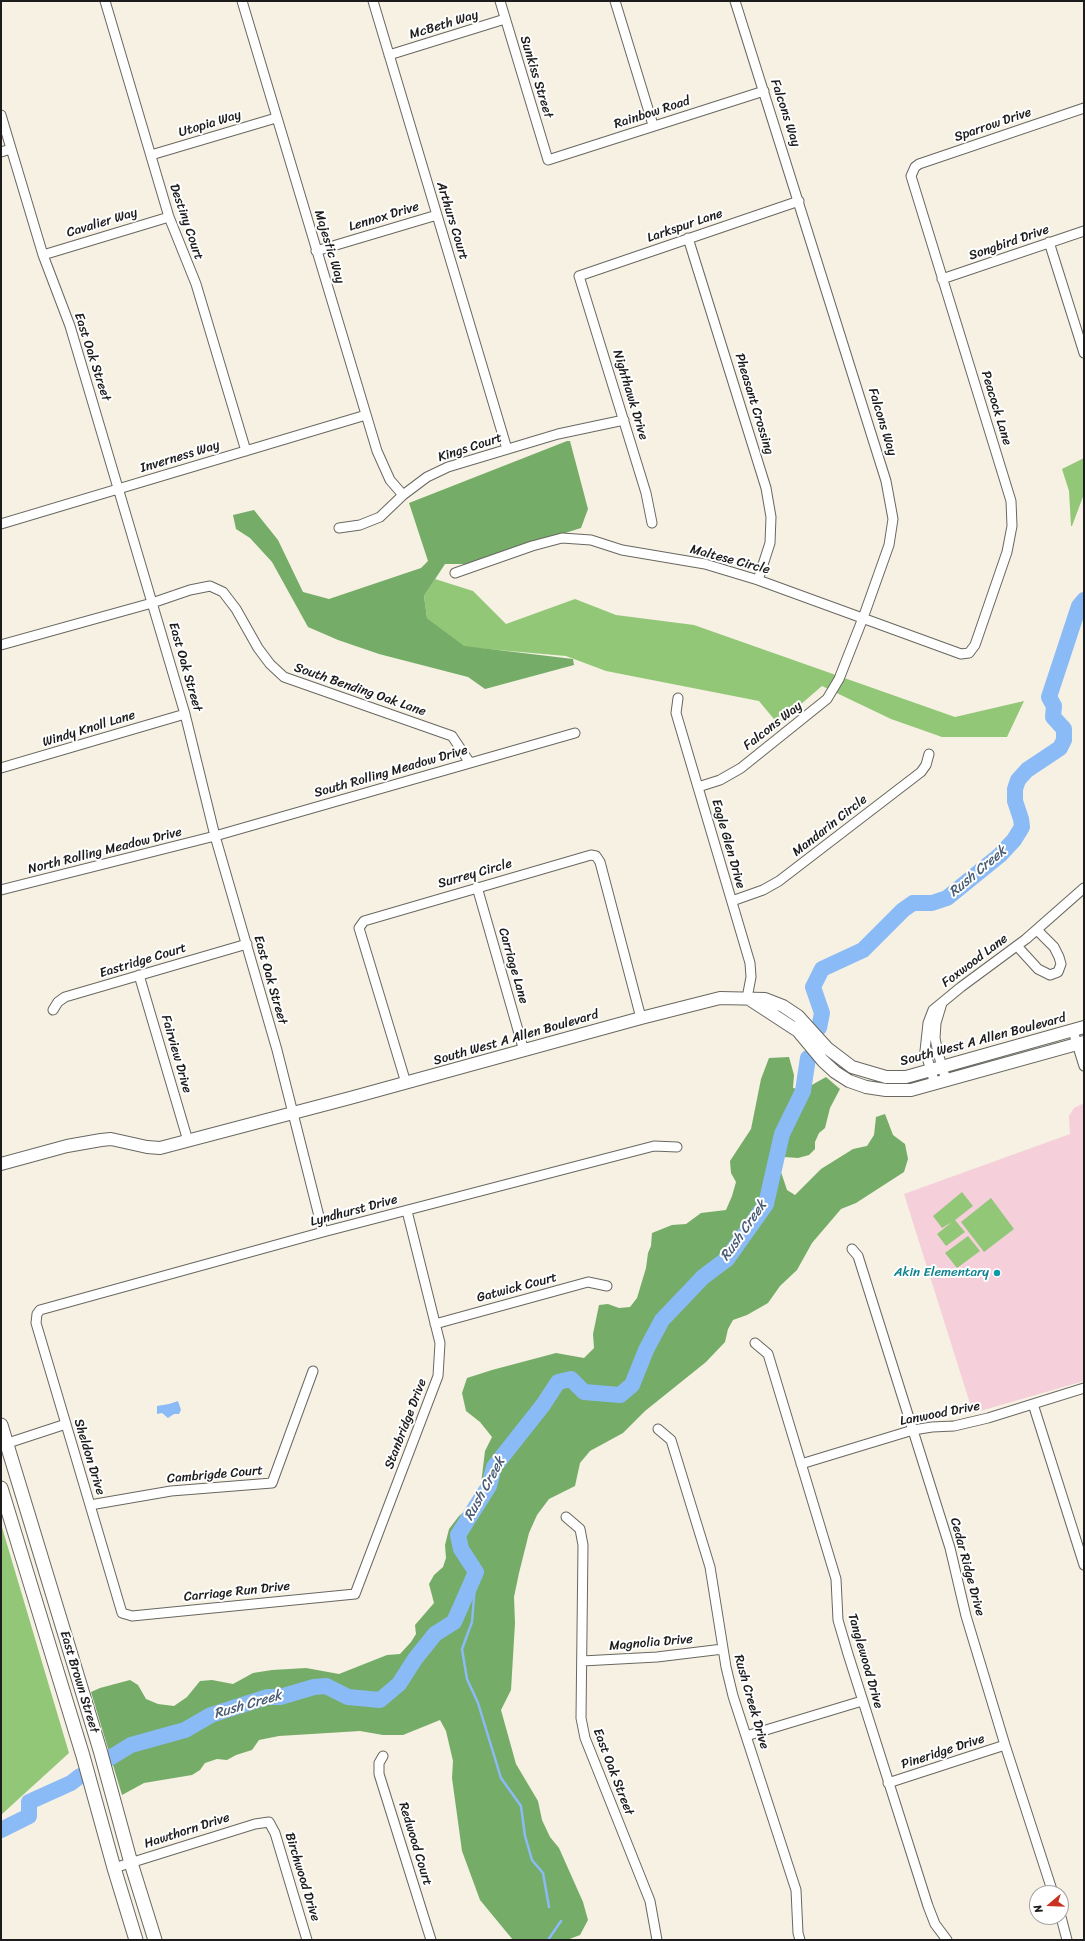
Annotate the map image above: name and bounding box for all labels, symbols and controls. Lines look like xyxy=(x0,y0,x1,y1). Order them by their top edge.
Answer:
street label: McBeth Way xyxy=(408,7,480,43)
street label: Sunkiss Street xyxy=(516,34,556,120)
street label: Falcons Way xyxy=(767,77,803,149)
street label: Rainbow Road xyxy=(612,93,692,133)
street label: Sparrow Drive xyxy=(952,105,1034,145)
street label: Utopia Way xyxy=(177,107,243,141)
street label: Arthurs Court xyxy=(433,180,471,262)
street label: Destiny Court xyxy=(166,182,206,262)
street label: Lennox Drive xyxy=(347,199,421,235)
street label: Cavalier Way xyxy=(65,205,139,241)
street label: Larkspur Lane xyxy=(645,206,725,246)
street label: Majestic Way xyxy=(310,208,348,286)
street label: Songbird Drive xyxy=(967,222,1051,264)
street label: East Oak Street xyxy=(70,311,114,403)
street label: Nighthawk Drive xyxy=(609,348,651,442)
street label: Pheasant Crossing xyxy=(731,351,777,457)
street label: Peacock Lane xyxy=(977,369,1015,447)
street label: Falcons Way xyxy=(864,386,900,458)
street label: Kings Court xyxy=(436,430,504,466)
street label: Inverness Way xyxy=(139,438,221,476)
street label: Maltese Circle xyxy=(688,542,772,578)
street label: East Oak Street xyxy=(165,621,205,713)
street label: South Bending Oak Lane xyxy=(292,660,428,720)
street label: Falcons Way xyxy=(741,698,805,754)
street label: Windy Knoll Lane xyxy=(41,708,137,750)
street label: South Rolling Meadow Drive xyxy=(312,743,470,801)
street label: Mandarin Circle xyxy=(789,792,871,860)
street label: Eagle Glen Drive xyxy=(708,797,748,891)
street label: North Rolling Meadow Drive xyxy=(26,824,184,878)
water label: Rush Creek xyxy=(946,843,1010,901)
street label: Surrey Circle xyxy=(436,856,514,892)
street label: Carriage Lane xyxy=(495,926,531,1006)
street label: Foxwood Lane xyxy=(939,931,1011,991)
street label: East Oak Street xyxy=(250,934,290,1026)
street label: Eastridge Court xyxy=(98,940,188,982)
street label: South West A Allen Boulevard xyxy=(432,1007,600,1069)
street label: South West A Allen Boulevard xyxy=(898,1010,1068,1070)
street label: Fairview Drive xyxy=(157,1013,195,1095)
street label: Lyndhurst Drive xyxy=(309,1192,399,1230)
water label: Rush Creek xyxy=(717,1198,771,1264)
place label: Akin Elementary xyxy=(894,1265,989,1281)
marker: Akin Elementary xyxy=(992,1268,1002,1278)
street label: Gatwick Court xyxy=(475,1270,559,1306)
street label: Stanbridge Drive xyxy=(382,1377,430,1471)
street label: Lanwood Drive xyxy=(899,1399,981,1429)
street label: Sheldon Drive xyxy=(70,1417,108,1497)
water label: Rush Creek xyxy=(461,1454,509,1524)
street label: Cambrigde Court xyxy=(166,1463,264,1487)
street label: Cedar Ridge Drive xyxy=(946,1516,988,1618)
street label: Carriage Run Drive xyxy=(183,1579,291,1605)
street label: Tanglewood Drive xyxy=(844,1612,886,1710)
street label: East Brown Street xyxy=(56,1629,102,1735)
street label: Magnolia Drive xyxy=(609,1632,693,1654)
street label: Rush Creek Drive xyxy=(730,1653,772,1751)
water label: Rush Creek xyxy=(212,1687,284,1723)
street label: East Oak Street xyxy=(589,1726,637,1818)
street label: Pineridge Drive xyxy=(899,1731,987,1773)
street label: Redwood Court xyxy=(395,1800,435,1888)
street label: Hawthorn Drive xyxy=(142,1810,232,1852)
street label: Birchwood Drive xyxy=(281,1831,323,1923)
north arrow xyxy=(1029,1885,1069,1925)
text: N xyxy=(1028,1902,1048,1915)

